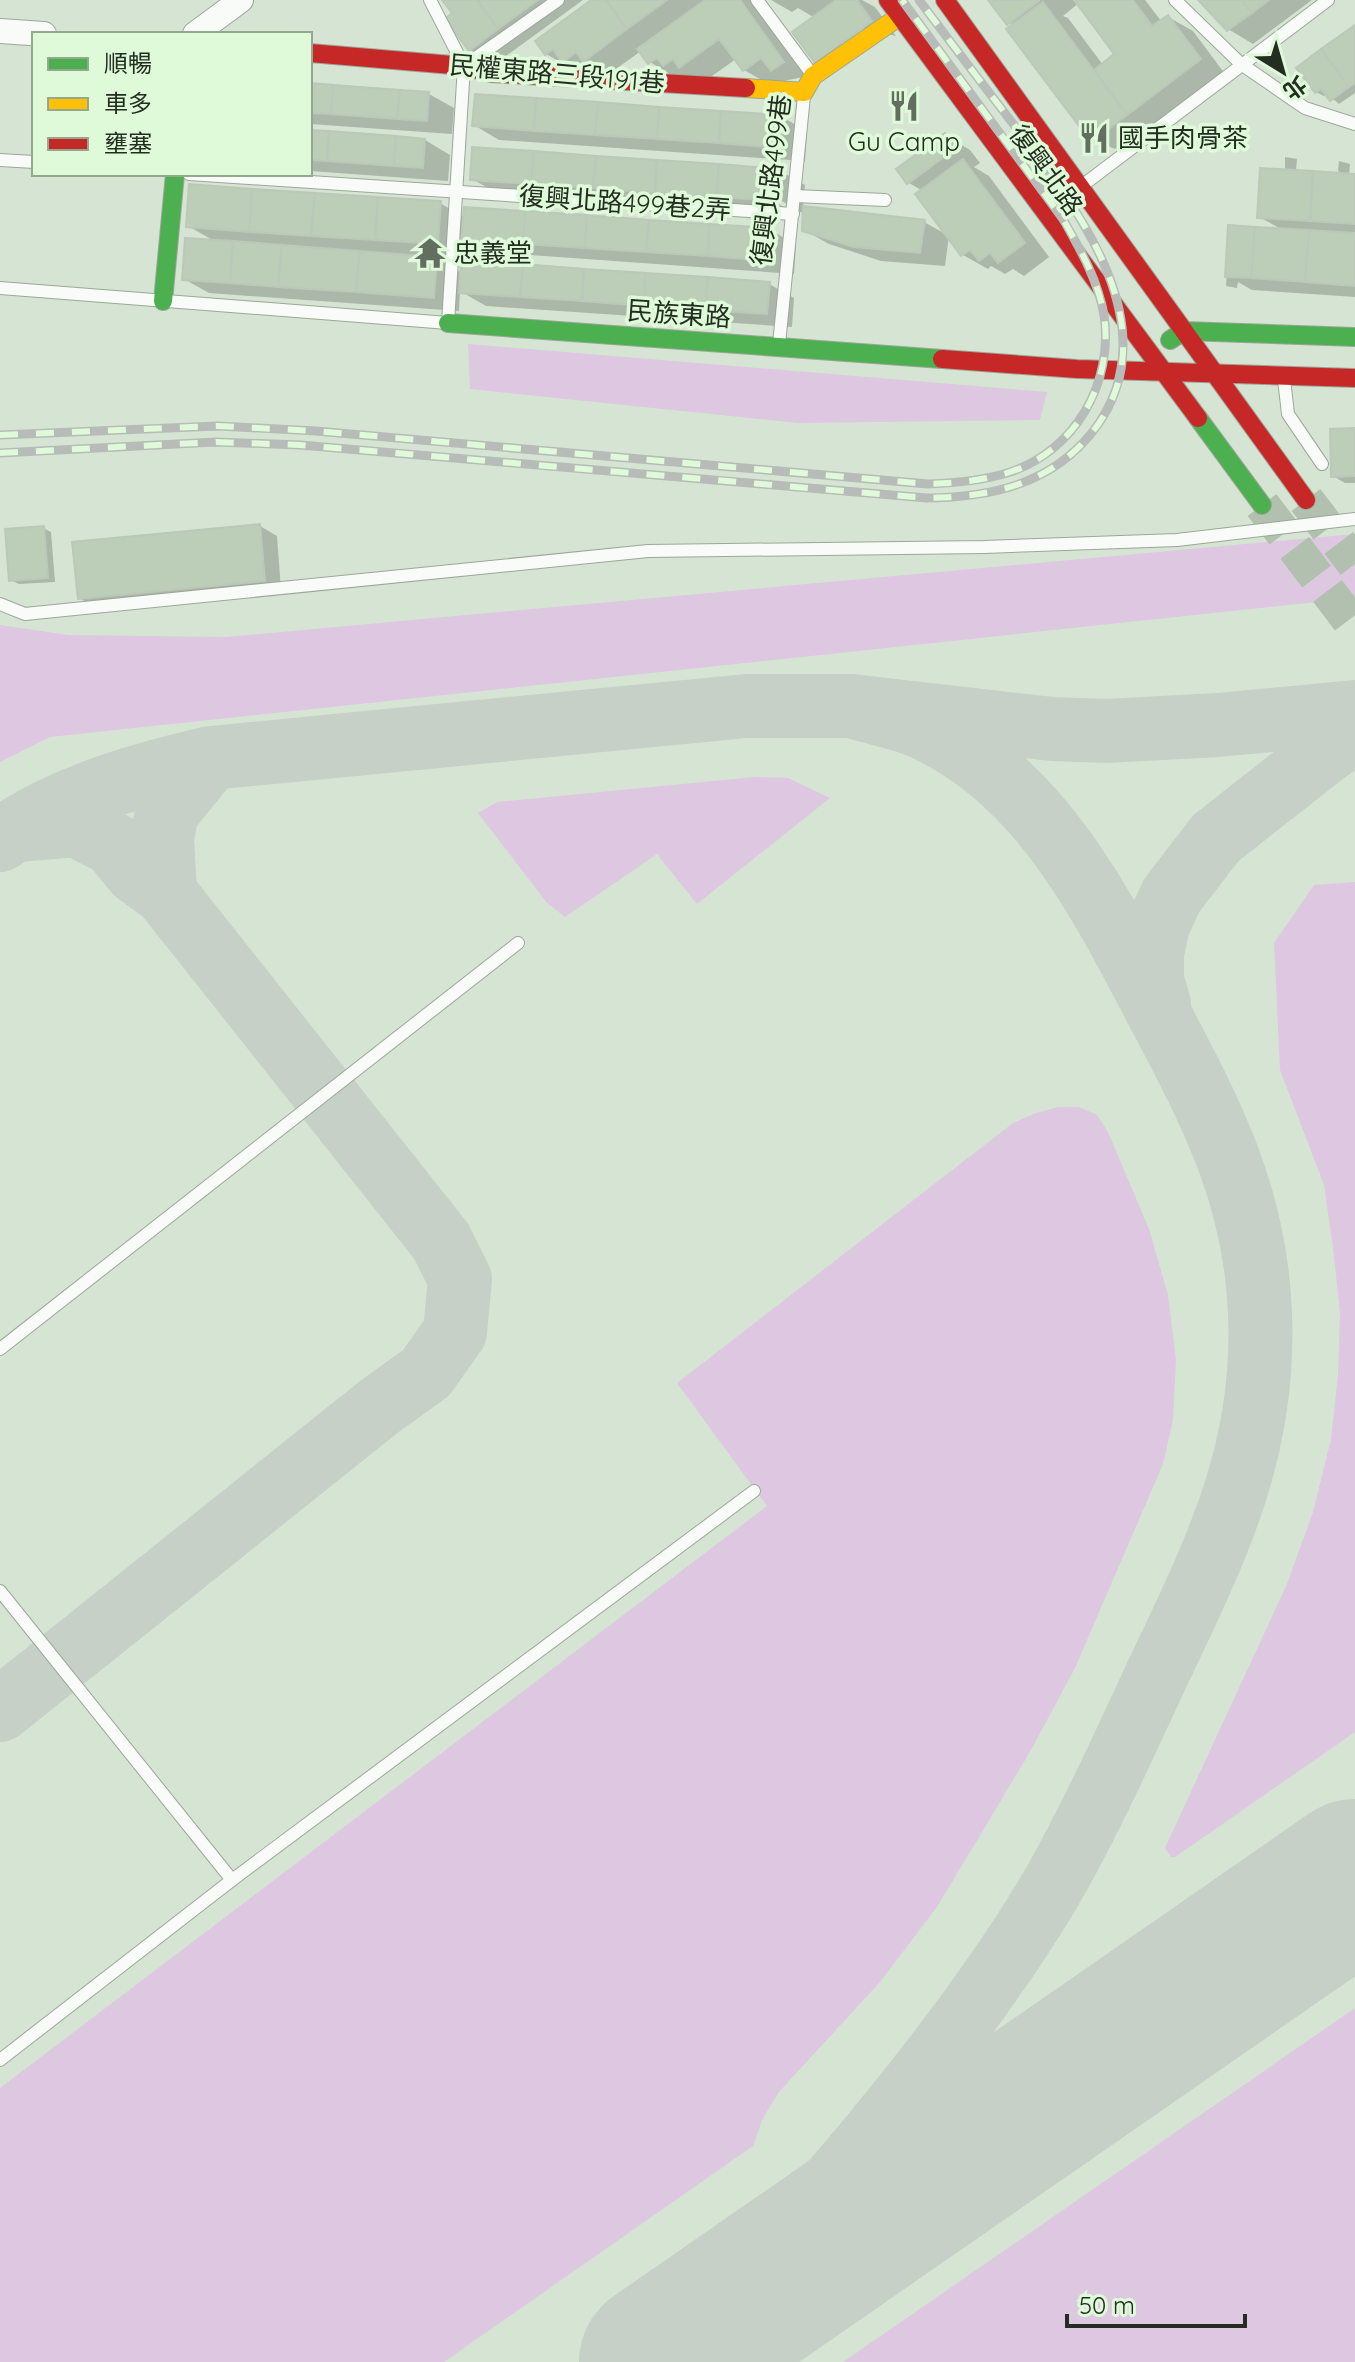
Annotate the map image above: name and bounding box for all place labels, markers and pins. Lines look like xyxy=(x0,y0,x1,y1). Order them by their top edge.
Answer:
restaurant icon: Gu Camp xyxy=(887,89,921,123)
restaurant icon: 國手肉骨茶 xyxy=(1077,121,1111,155)
place label: 國手肉骨茶 xyxy=(1118,121,1248,154)
place label: Gu Camp xyxy=(848,125,960,158)
temple icon: 忠義堂 xyxy=(413,236,447,270)
place label: 忠義堂 xyxy=(454,236,532,269)

